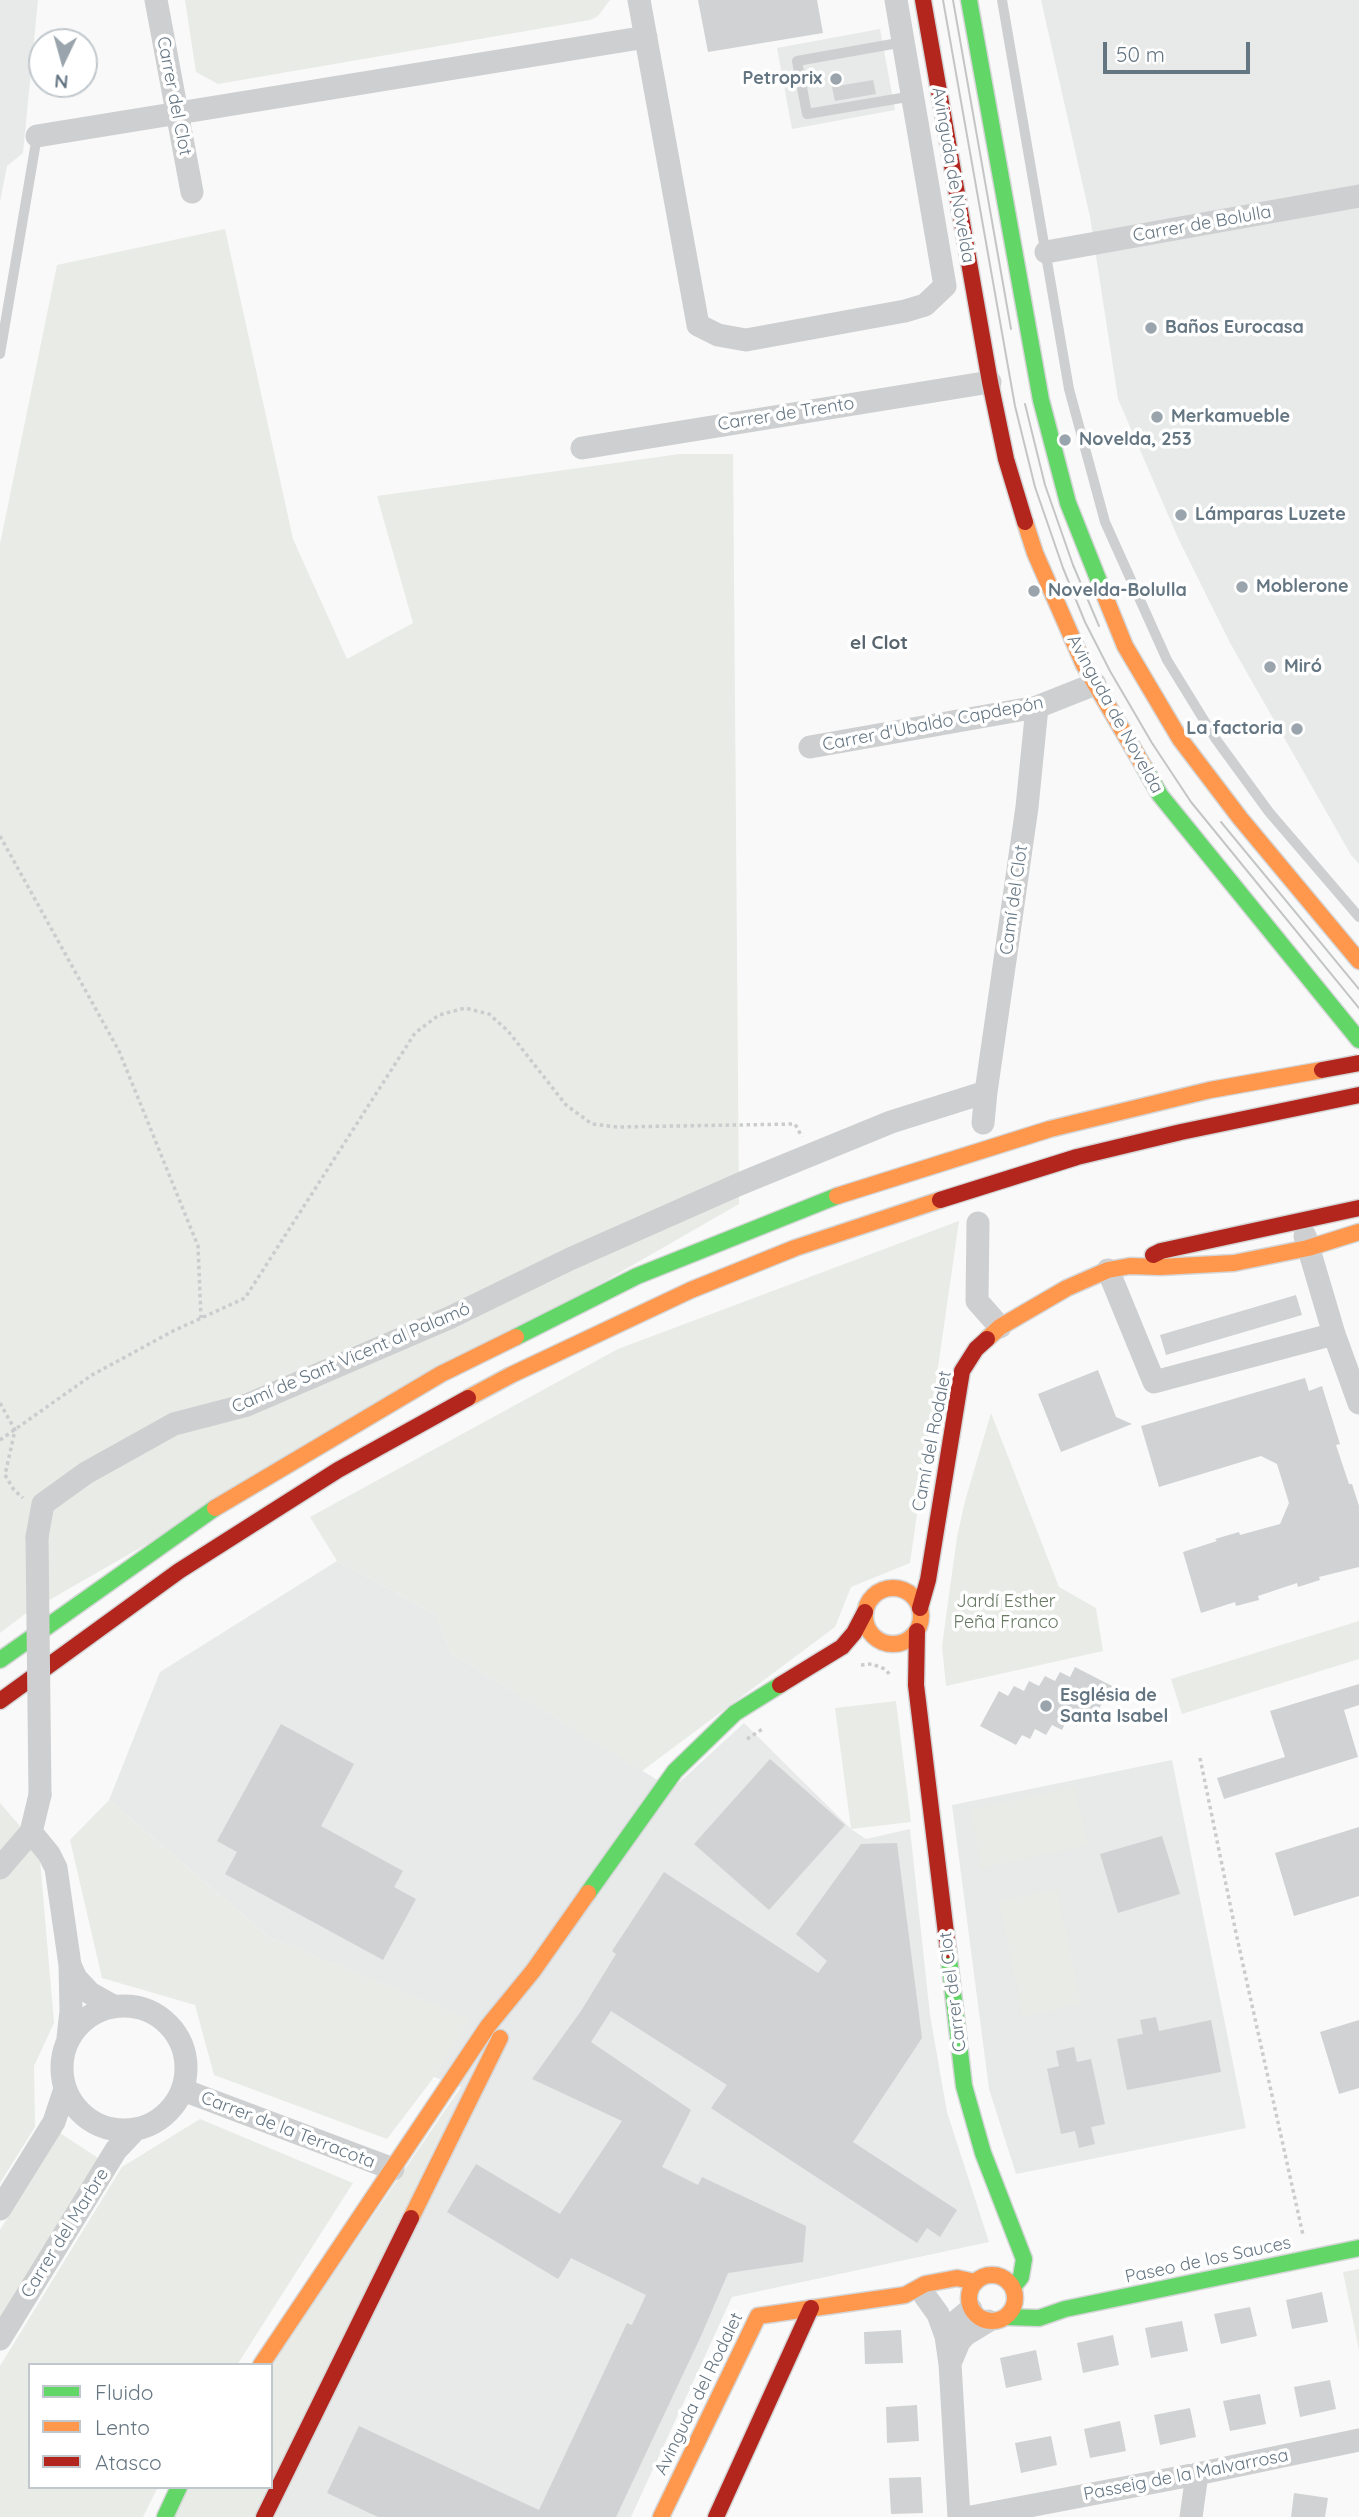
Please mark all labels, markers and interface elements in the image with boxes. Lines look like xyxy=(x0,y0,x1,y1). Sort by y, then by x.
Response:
north arrow xyxy=(28,28,98,98)
scale bar xyxy=(1107,28,1254,72)
street label: Carrer del Clot xyxy=(152,35,196,157)
text: 50 m xyxy=(1116,41,1165,67)
place label: Petroprix xyxy=(743,68,822,90)
text: N xyxy=(53,69,69,94)
marker: Petroprix xyxy=(828,71,844,87)
street label: Avinguda de Novelda xyxy=(927,85,979,265)
street label: Carrer de Bolulla xyxy=(1131,201,1273,247)
place label: Baños Eurocasa xyxy=(1165,317,1304,339)
marker: Baños Eurocasa xyxy=(1143,320,1159,336)
street label: Carrer de Trento xyxy=(716,393,856,435)
place label: Merkamueble xyxy=(1171,406,1290,428)
marker: Merkamueble xyxy=(1149,409,1165,425)
place label: Novelda, 253 xyxy=(1079,429,1192,451)
marker: Novelda, 253 xyxy=(1057,432,1073,448)
place label: Lámparas Luzete xyxy=(1195,504,1346,526)
marker: Lámparas Luzete xyxy=(1173,507,1189,523)
place label: Moblerone xyxy=(1256,576,1349,598)
marker: Moblerone xyxy=(1234,579,1250,595)
place label: Novelda-Bolulla xyxy=(1048,580,1187,602)
marker: Novelda-Bolulla xyxy=(1026,583,1042,599)
street label: Avinguda de Novelda xyxy=(1062,631,1168,797)
district label: el Clot xyxy=(850,632,908,654)
place label: Miró xyxy=(1284,656,1322,678)
marker: Miró xyxy=(1262,659,1278,675)
street label: Carrer d'Ubaldo Capdepón xyxy=(821,692,1045,756)
place label: La factoria xyxy=(1186,718,1283,740)
marker: La factoria xyxy=(1289,721,1305,737)
street label: Camí del Clot xyxy=(996,844,1032,956)
street label: Camí de Sant Vicent al Palamó xyxy=(229,1298,473,1418)
street label: Camí del Rodalet xyxy=(908,1369,956,1513)
park label: Jardí Esther Peña Franco xyxy=(953,1591,1059,1634)
place label: Església de Santa Isabel xyxy=(1060,1685,1168,1728)
marker: Església de Santa Isabel xyxy=(1038,1698,1054,1714)
street label: Carrer del Clot xyxy=(935,1931,971,2053)
street label: Carrer de la Terracota xyxy=(198,2087,378,2173)
street label: Carrer del Marbre xyxy=(16,2164,114,2302)
street label: Paseo de los Sauces xyxy=(1123,2232,1293,2288)
street label: Avinguda del Rodalet xyxy=(650,2309,748,2479)
legend xyxy=(28,2363,273,2489)
text: Fluido xyxy=(95,2379,153,2405)
text: Lento xyxy=(95,2414,150,2440)
street label: Passeig de la Malvarrosa xyxy=(1082,2445,1290,2505)
text: Atasco xyxy=(95,2449,162,2475)

